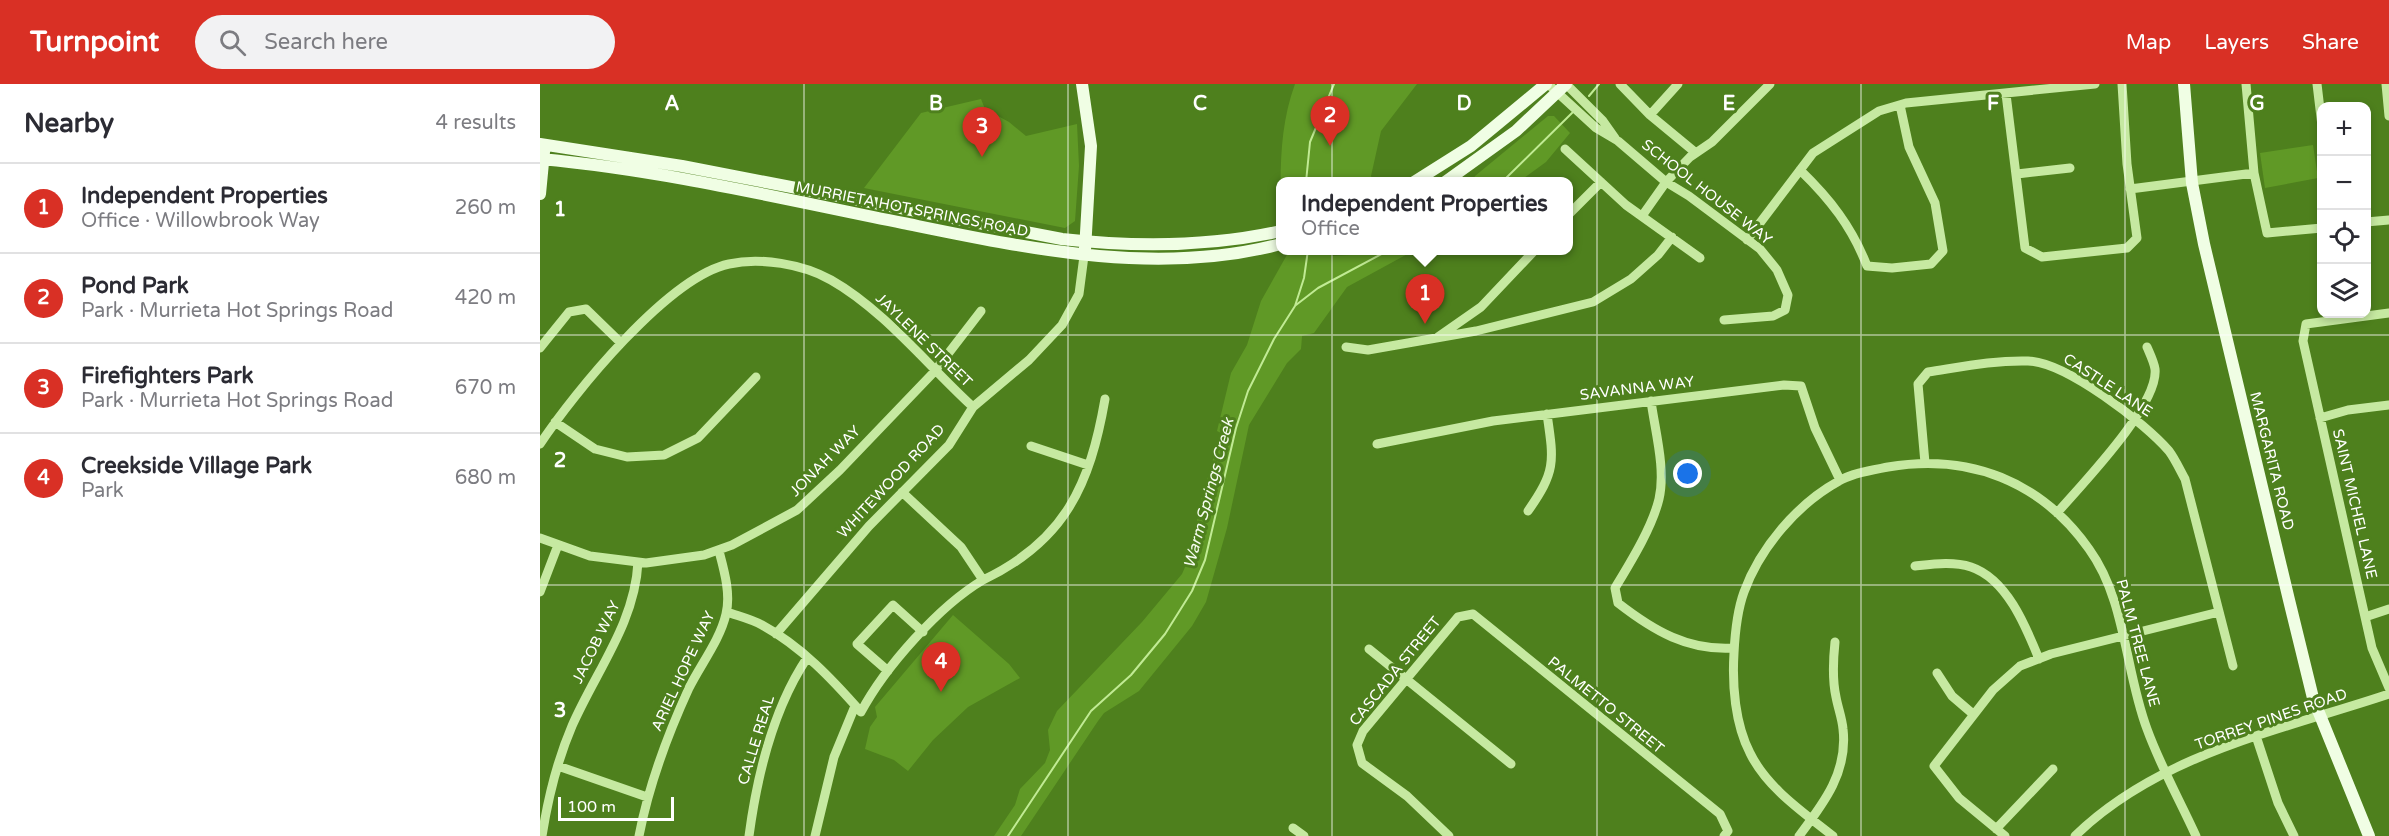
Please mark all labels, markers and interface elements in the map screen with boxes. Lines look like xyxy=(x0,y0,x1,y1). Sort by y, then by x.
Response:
search box xyxy=(195,15,615,69)
text: Turnpoint xyxy=(30,25,159,59)
icon: search xyxy=(216,26,249,59)
text: Search here xyxy=(264,29,388,55)
text: Map xyxy=(2126,30,2171,55)
text: Layers xyxy=(2204,30,2269,55)
text: Share xyxy=(2302,30,2359,55)
text: A xyxy=(665,92,680,116)
text: B xyxy=(929,92,943,116)
text: C xyxy=(1193,92,1207,116)
text: D xyxy=(1456,92,1472,116)
text: E xyxy=(1723,92,1736,116)
text: F xyxy=(1987,92,1999,116)
text: G xyxy=(2249,92,2265,116)
pin: 2 xyxy=(1310,97,1350,146)
map controls xyxy=(2317,102,2371,318)
button: + xyxy=(2317,102,2371,156)
pin: 3 xyxy=(962,107,1002,157)
text: Nearby xyxy=(24,108,114,139)
text: 4 results xyxy=(436,111,516,135)
street label: SCHOOL HOUSE WAY xyxy=(1638,135,1776,249)
button: − xyxy=(2317,156,2371,210)
popup xyxy=(1276,177,1573,255)
street label: MURRIETA HOT SPRINGS ROAD xyxy=(794,178,1030,240)
text: Independent Properties xyxy=(81,183,328,209)
text: Independent Properties xyxy=(1301,191,1548,217)
text: 1 xyxy=(37,196,50,220)
text: 260 m xyxy=(455,196,516,220)
text: 1 xyxy=(554,198,566,222)
text: Office · Willowbrook Way xyxy=(81,209,320,233)
button: locate xyxy=(2317,210,2371,264)
text: Office xyxy=(1301,217,1360,241)
button: layers xyxy=(2317,264,2371,318)
text: Pond Park xyxy=(81,273,189,299)
pin: 1 xyxy=(1406,274,1444,324)
text: 2 xyxy=(37,286,50,310)
text: 420 m xyxy=(455,286,516,310)
street label: JAYLENE STREET xyxy=(872,289,976,391)
text: Park · Murrieta Hot Springs Road xyxy=(81,299,393,323)
street label: CASTLE LANE xyxy=(2060,349,2156,421)
text: Firefighters Park xyxy=(81,363,254,389)
street label: SAVANNA WAY xyxy=(1579,372,1696,404)
text: 3 xyxy=(37,376,50,400)
text: 670 m xyxy=(455,376,516,400)
text: Park · Murrieta Hot Springs Road xyxy=(81,389,393,413)
street label: MARGARITA ROAD xyxy=(2246,390,2298,532)
water label: Warm Springs Creek xyxy=(1179,415,1239,571)
street label: WHITEWOOD ROAD xyxy=(834,420,948,542)
street label: JONAH WAY xyxy=(786,422,864,500)
street label: SAINT MICHEL LANE xyxy=(2329,427,2381,581)
text: 2 xyxy=(554,449,566,473)
text: Creekside Village Park xyxy=(81,453,312,479)
your location xyxy=(1673,459,1702,488)
text: 4 xyxy=(37,466,50,490)
text: 680 m xyxy=(455,466,516,490)
text: Park xyxy=(81,479,124,503)
street label: PALM TREE LANE xyxy=(2112,577,2164,709)
street label: JACOB WAY xyxy=(568,597,624,686)
street label: ARIEL HOPE WAY xyxy=(647,608,719,734)
street label: CASCADA STREET xyxy=(1345,613,1445,729)
pin: 4 xyxy=(922,642,960,692)
street label: PALMETTO STREET xyxy=(1544,653,1668,757)
street label: TORREY PINES ROAD xyxy=(2193,685,2349,753)
street label: CALLE REAL xyxy=(734,693,778,787)
text: 3 xyxy=(554,699,566,723)
scale bar xyxy=(558,794,674,822)
text: 100 m xyxy=(567,797,616,817)

